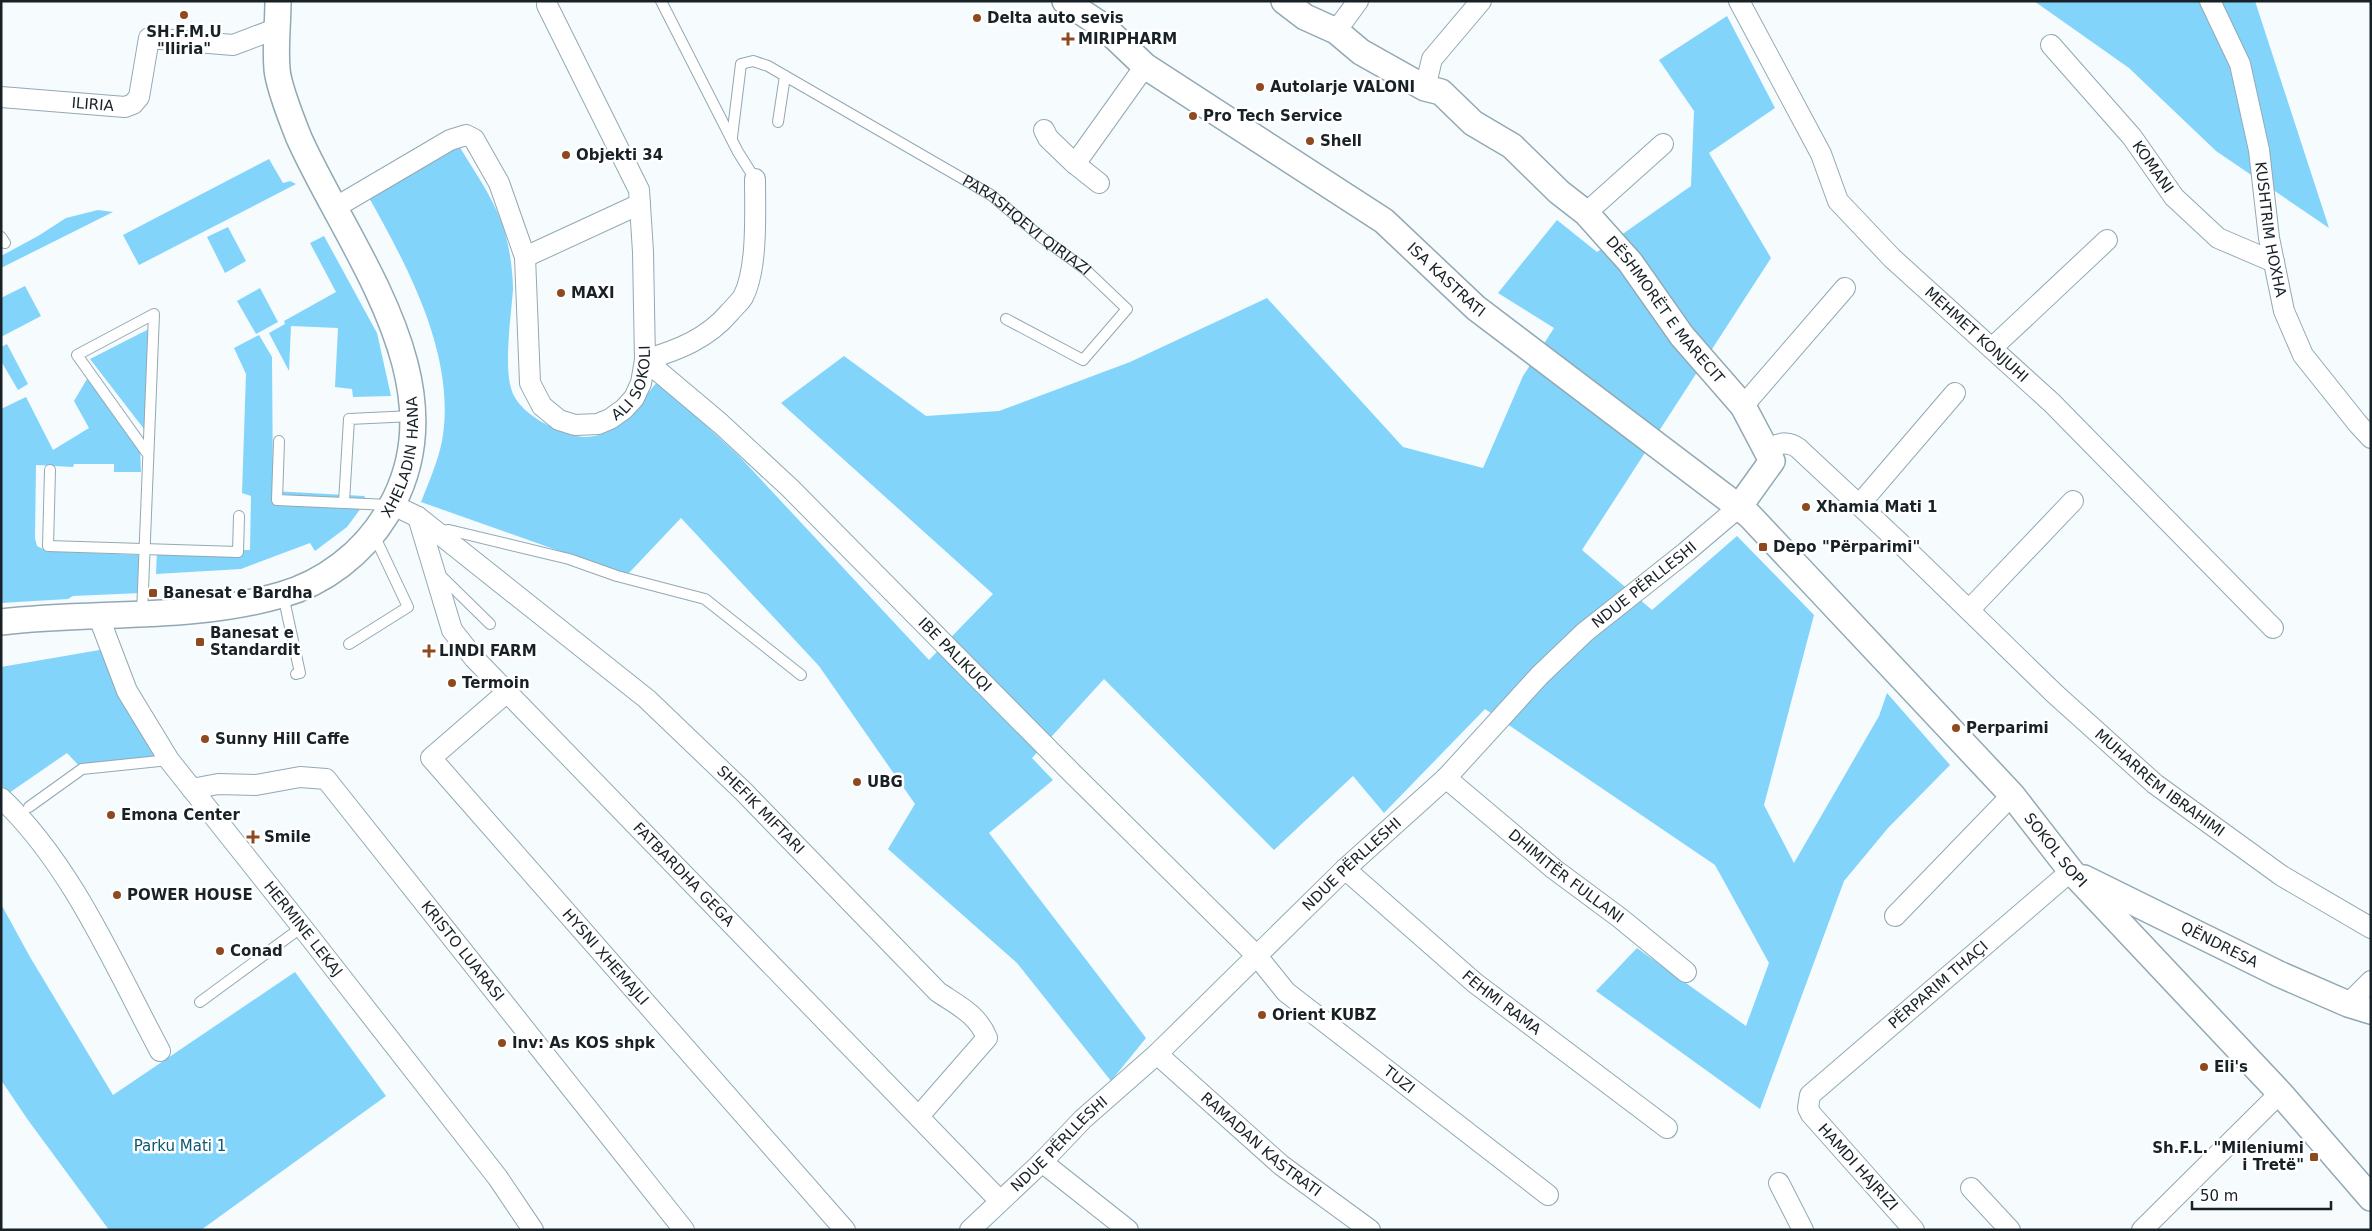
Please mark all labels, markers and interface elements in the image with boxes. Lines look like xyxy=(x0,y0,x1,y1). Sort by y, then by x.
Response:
marker: SH.F.M.U "Iliria" xyxy=(178,9,190,21)
place label: Delta auto sevis xyxy=(987,9,1124,27)
marker: Delta auto sevis xyxy=(971,12,983,24)
place label: SH.F.M.U "Iliria" xyxy=(146,23,222,58)
place label: MIRIPHARM xyxy=(1078,30,1177,48)
marker: MIRIPHARM xyxy=(1062,33,1074,45)
place label: Autolarje VALONI xyxy=(1270,78,1415,96)
marker: Autolarje VALONI xyxy=(1254,81,1266,93)
street label: ILIRIA xyxy=(71,94,115,115)
place label: Pro Tech Service xyxy=(1203,107,1342,125)
marker: Pro Tech Service xyxy=(1187,110,1199,122)
place label: Shell xyxy=(1320,132,1362,150)
marker: Shell xyxy=(1304,135,1316,147)
street label: KOMANI xyxy=(2128,137,2177,196)
place label: Objekti 34 xyxy=(576,146,663,164)
marker: Objekti 34 xyxy=(560,149,572,161)
street label: KUSHTRIM HOXHA xyxy=(2251,161,2290,299)
street label: PARASHQEVI QIRIAZI xyxy=(959,171,1095,279)
street label: DËSHMORËT E MARECIT xyxy=(1602,232,1729,388)
street label: ISA KASTRATI xyxy=(1404,239,1489,321)
street label: MEHMET KONJUHI xyxy=(1921,283,2032,386)
place label: MAXI xyxy=(571,284,615,302)
marker: MAXI xyxy=(555,287,567,299)
street label: ALI SOKOLI xyxy=(608,345,654,424)
street label: XHELADIN HANA xyxy=(378,395,422,521)
place label: Xhamia Mati 1 xyxy=(1816,498,1938,516)
marker: Xhamia Mati 1 xyxy=(1800,501,1812,513)
street label: NDUE PËRLLESHI xyxy=(1588,538,1700,632)
place label: Depo "Përparimi" xyxy=(1773,538,1920,556)
marker: Depo "Përparimi" xyxy=(1757,541,1769,553)
place label: Banesat e Bardha xyxy=(163,584,313,602)
marker: Banesat e Bardha xyxy=(147,587,159,599)
street label: IBE PALIKUQI xyxy=(915,614,995,695)
place label: Banesat e Standardit xyxy=(210,624,300,659)
marker: Banesat e Standardit xyxy=(194,636,206,648)
place label: LINDI FARM xyxy=(439,642,537,660)
marker: LINDI FARM xyxy=(423,645,435,657)
place label: Termoin xyxy=(462,674,530,692)
marker: Termoin xyxy=(446,677,458,689)
place label: Perparimi xyxy=(1966,719,2049,737)
marker: Perparimi xyxy=(1950,722,1962,734)
street label: MUHARREM IBRAHIMI xyxy=(2091,725,2228,840)
place label: Sunny Hill Caffe xyxy=(215,730,350,748)
marker: Sunny Hill Caffe xyxy=(199,733,211,745)
street label: SHEFIK MIFTARI xyxy=(713,762,808,858)
place label: UBG xyxy=(867,773,903,791)
marker: UBG xyxy=(851,776,863,788)
place label: Emona Center xyxy=(121,806,240,824)
marker: Emona Center xyxy=(105,809,117,821)
street label: SOKOL SOPI xyxy=(2020,809,2091,891)
street label: NDUE PËRLLESHI xyxy=(1299,814,1405,915)
street label: FATBARDHA GEGA xyxy=(629,819,738,931)
street label: DHIMITËR FULLANI xyxy=(1505,826,1627,927)
place label: Smile xyxy=(264,828,311,846)
marker: Smile xyxy=(246,830,260,844)
street label: HERMINE LEKAJ xyxy=(260,878,346,980)
place label: POWER HOUSE xyxy=(127,886,253,904)
marker: POWER HOUSE xyxy=(111,889,123,901)
street label: KRISTO LUARASI xyxy=(417,897,508,1005)
street label: HYSNI XHEMAJLI xyxy=(559,905,653,1009)
street label: QËNDRESA xyxy=(2178,918,2262,972)
street label: PËRPARIM THAÇI xyxy=(1885,937,1992,1033)
place label: Conad xyxy=(230,942,283,960)
marker: Conad xyxy=(214,945,226,957)
street label: FEHMI RAMA xyxy=(1458,967,1545,1039)
place label: Orient KUBZ xyxy=(1272,1006,1377,1024)
marker: Orient KUBZ xyxy=(1256,1009,1268,1021)
place label: Inv: As KOS shpk xyxy=(512,1034,656,1052)
marker: Inv: As KOS shpk xyxy=(496,1037,508,1049)
place label: Eli's xyxy=(2214,1058,2248,1076)
street label: TUZI xyxy=(1379,1061,1418,1097)
marker: Eli's xyxy=(2198,1061,2210,1073)
street label: RAMADAN KASTRATI xyxy=(1197,1089,1325,1200)
street label: NDUE PËRLLESHI xyxy=(1007,1093,1111,1196)
street label: HAMDI HAJRIZI xyxy=(1814,1120,1902,1214)
park label: Parku Mati 1 xyxy=(134,1137,226,1155)
place label: Sh.F.L. "Mileniumi i Tretë" xyxy=(2152,1139,2304,1174)
marker: Sh.F.L. "Mileniumi i Tretë" xyxy=(2308,1151,2320,1163)
scale bar xyxy=(2192,1178,2331,1210)
text: 50 m xyxy=(2200,1187,2238,1205)

